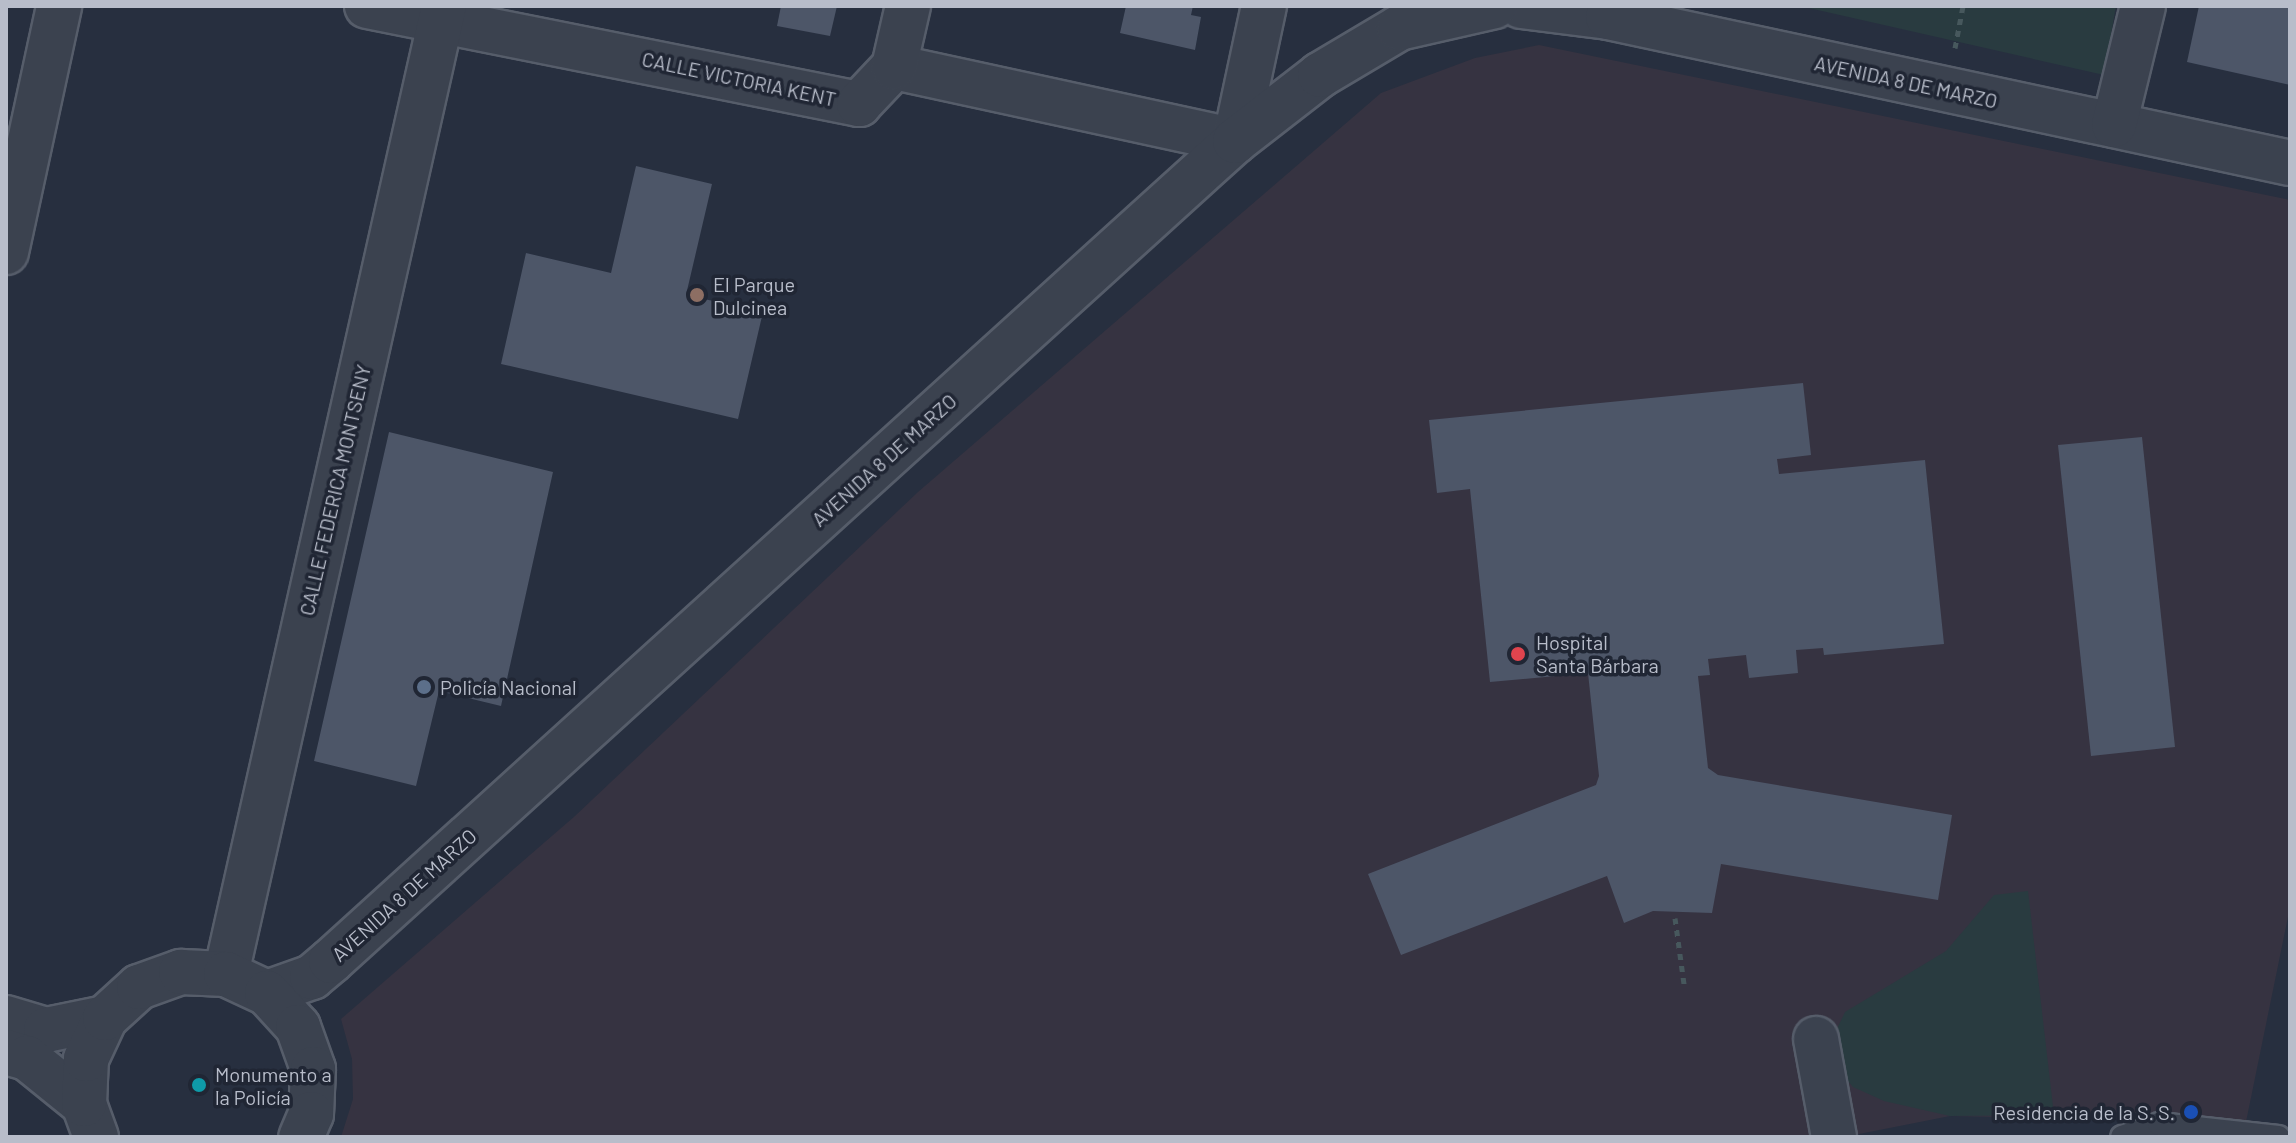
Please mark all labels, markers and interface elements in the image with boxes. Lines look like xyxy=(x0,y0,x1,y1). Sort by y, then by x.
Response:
street label: CALLE VICTORIA KENT xyxy=(640,47,838,111)
street label: AVENIDA 8 DE MARZO xyxy=(1812,51,2000,113)
place label: El Parque Dulcinea xyxy=(713,272,795,319)
marker: El Parque Dulcinea xyxy=(688,286,706,304)
street label: CALLE FEDERICA MONTSENY xyxy=(294,362,376,618)
street label: AVENIDA 8 DE MARZO xyxy=(807,389,961,531)
place label: Hospital Santa Bárbara xyxy=(1536,630,1659,677)
marker: Hospital Santa Bárbara xyxy=(1507,643,1529,665)
place label: Policía Nacional xyxy=(440,675,577,699)
marker: Policía Nacional xyxy=(415,678,433,696)
street label: AVENIDA 8 DE MARZO xyxy=(327,824,481,966)
place label: Monumento a la Policía xyxy=(215,1062,332,1109)
marker: Monumento a la Policía xyxy=(190,1076,208,1094)
place label: Residencia de la S. S. xyxy=(1993,1100,2175,1124)
marker: Residencia de la S. S. xyxy=(2182,1103,2200,1121)

